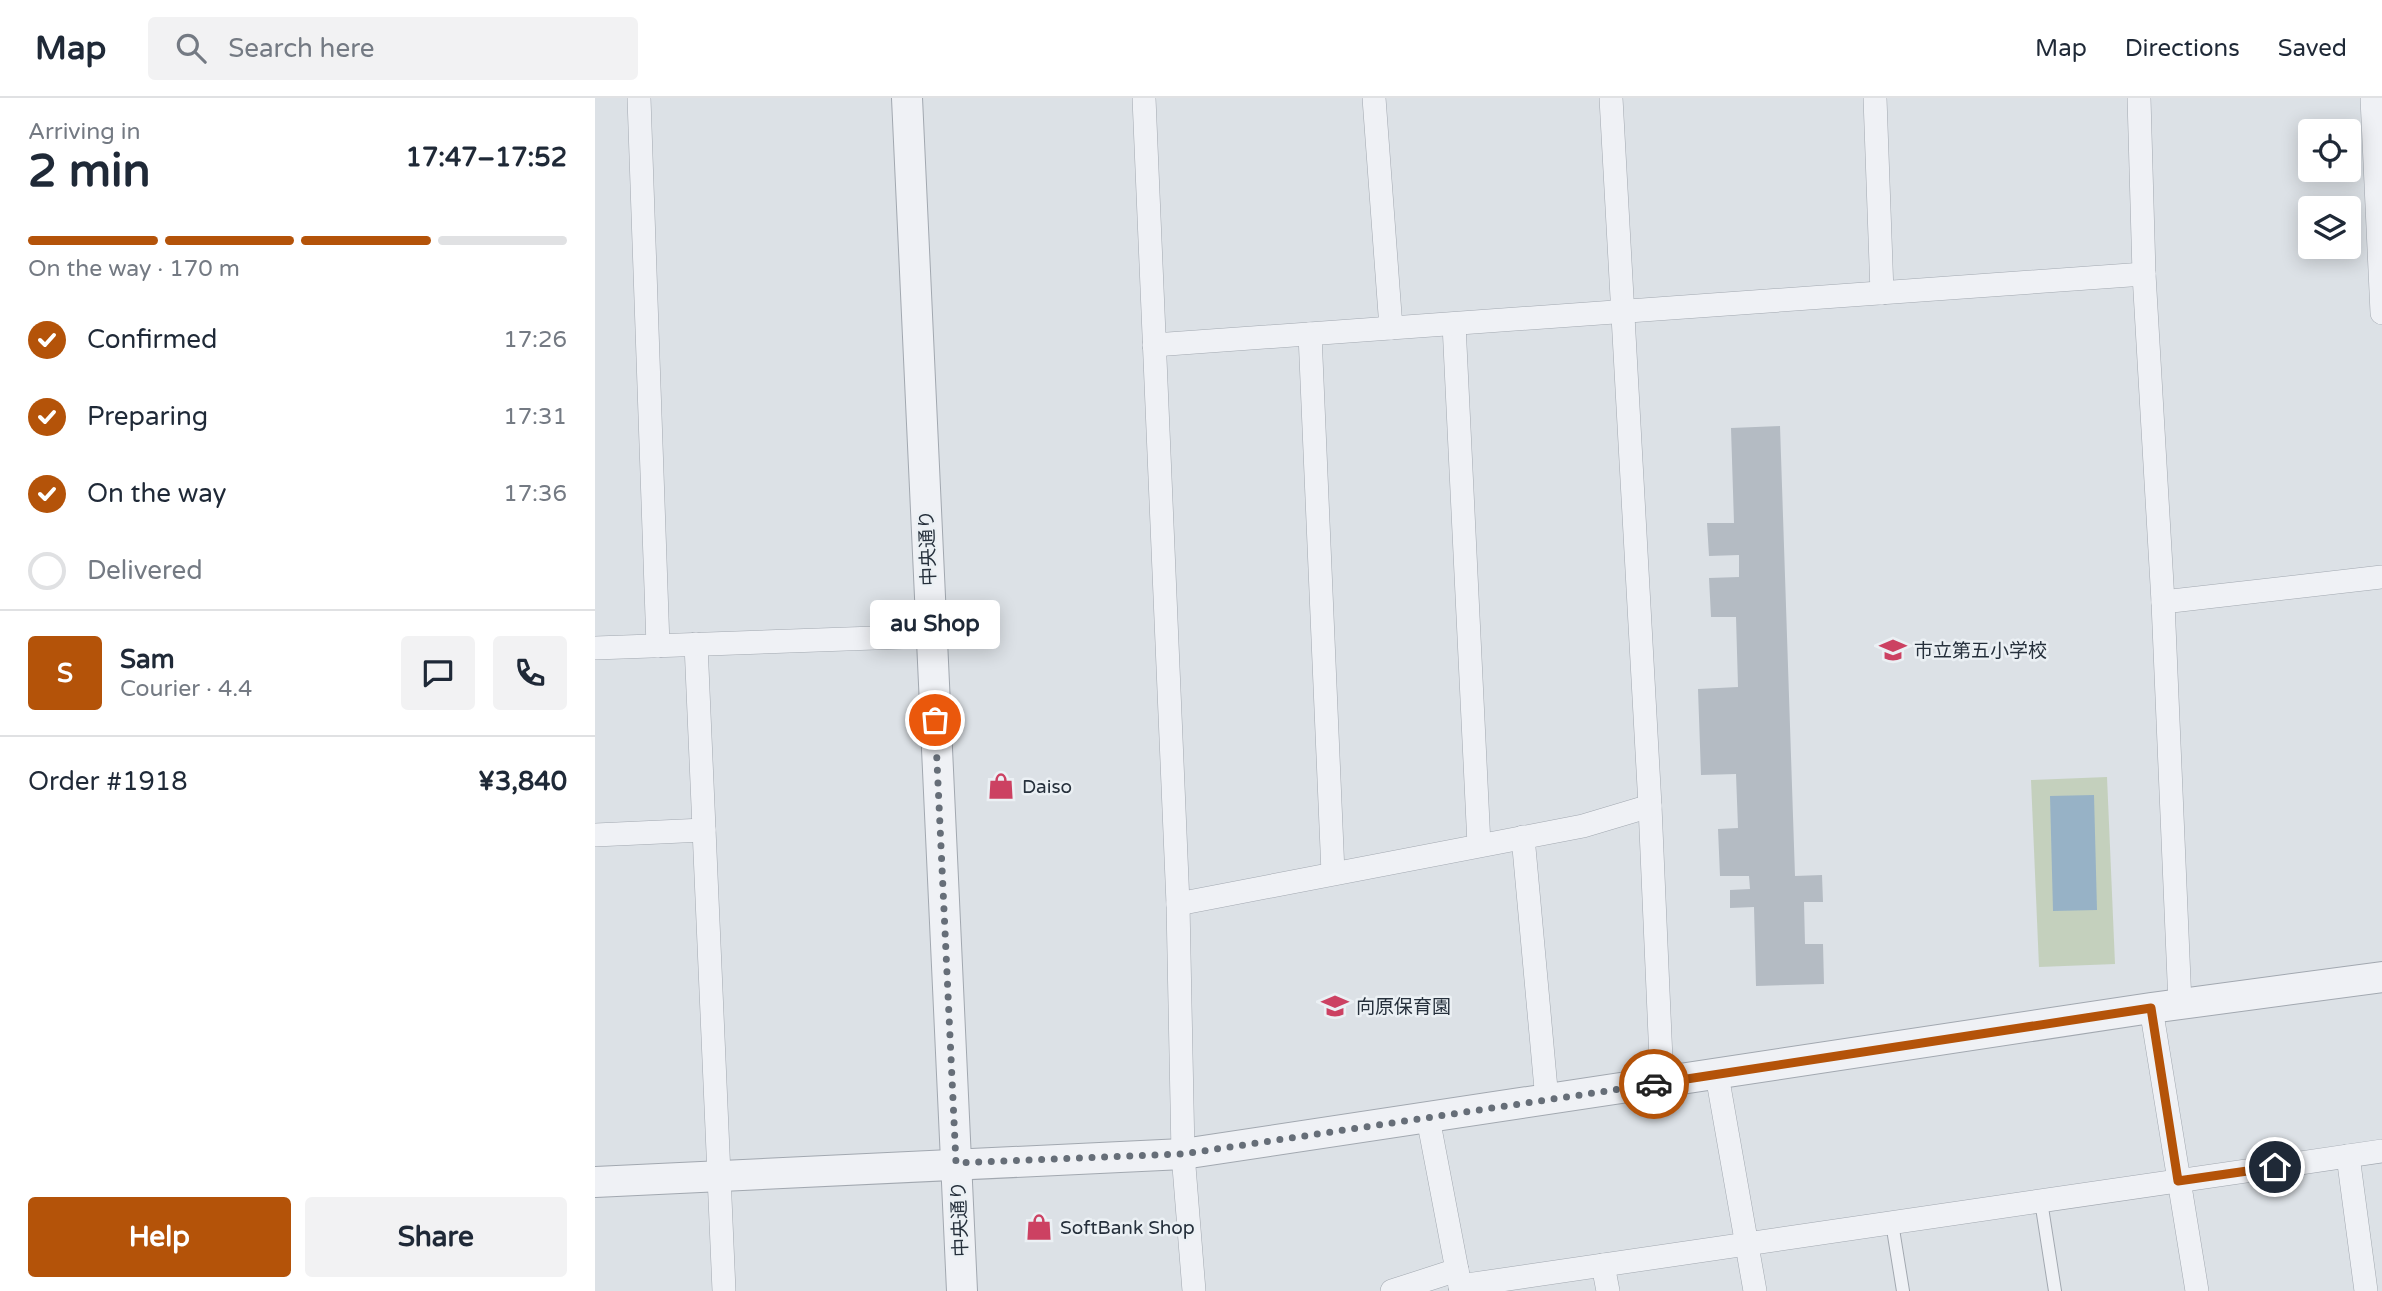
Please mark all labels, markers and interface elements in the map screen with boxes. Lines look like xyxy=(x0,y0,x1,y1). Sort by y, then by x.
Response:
search box xyxy=(148,17,638,80)
text: Map xyxy=(35,29,106,68)
icon: search xyxy=(172,29,210,67)
text: Search here xyxy=(228,33,374,64)
text: Map xyxy=(2035,34,2087,63)
text: Directions xyxy=(2125,34,2240,63)
text: Saved xyxy=(2278,34,2347,63)
text: Arriving in xyxy=(28,118,141,146)
map controls xyxy=(2298,119,2361,259)
button: locate xyxy=(2298,119,2361,182)
text: 17:47–17:52 xyxy=(406,142,567,173)
text: 2 min xyxy=(28,144,151,199)
button: layers xyxy=(2298,196,2361,259)
text: On the way · 170 m xyxy=(28,255,240,283)
icon: check xyxy=(28,321,66,359)
text: Confirmed xyxy=(87,324,217,355)
text: 17:26 xyxy=(503,326,567,354)
icon: check xyxy=(28,398,66,436)
text: Preparing xyxy=(87,401,208,432)
text: 17:31 xyxy=(503,403,567,431)
icon: check xyxy=(28,475,66,513)
text: On the way xyxy=(87,478,227,509)
text: 17:36 xyxy=(503,480,567,508)
street label: 中央通り xyxy=(916,510,940,586)
text: Delivered xyxy=(87,555,203,586)
callout: au Shop xyxy=(870,601,1000,650)
text: au Shop xyxy=(890,610,980,638)
school or university icon: 市立第五小学校 xyxy=(1878,635,1908,665)
button: chat xyxy=(401,636,475,710)
button: phone xyxy=(493,636,567,710)
place label: 市立第五小学校 xyxy=(1914,640,2047,662)
text: Sam xyxy=(120,644,175,675)
text: S xyxy=(57,658,73,689)
text: Courier · 4.4 xyxy=(120,675,252,703)
pin xyxy=(905,690,965,750)
icon: bag xyxy=(916,701,954,739)
text: Order #1918 xyxy=(28,766,188,797)
text: ¥3,840 xyxy=(478,766,567,797)
shop icon: Daiso xyxy=(986,771,1016,801)
place label: Daiso xyxy=(1022,776,1072,798)
school or university icon: 向原保育園 xyxy=(1320,991,1350,1021)
place label: 向原保育園 xyxy=(1356,996,1451,1018)
courier xyxy=(1619,1049,1689,1119)
icon: car xyxy=(1635,1065,1673,1103)
pin xyxy=(2245,1137,2305,1197)
icon: home xyxy=(2256,1148,2294,1186)
street label: 中央通り xyxy=(948,1181,972,1257)
button: Help xyxy=(28,1197,291,1277)
button: Share xyxy=(305,1197,567,1277)
shop icon: SoftBank Shop xyxy=(1024,1212,1054,1242)
place label: SoftBank Shop xyxy=(1060,1217,1195,1239)

